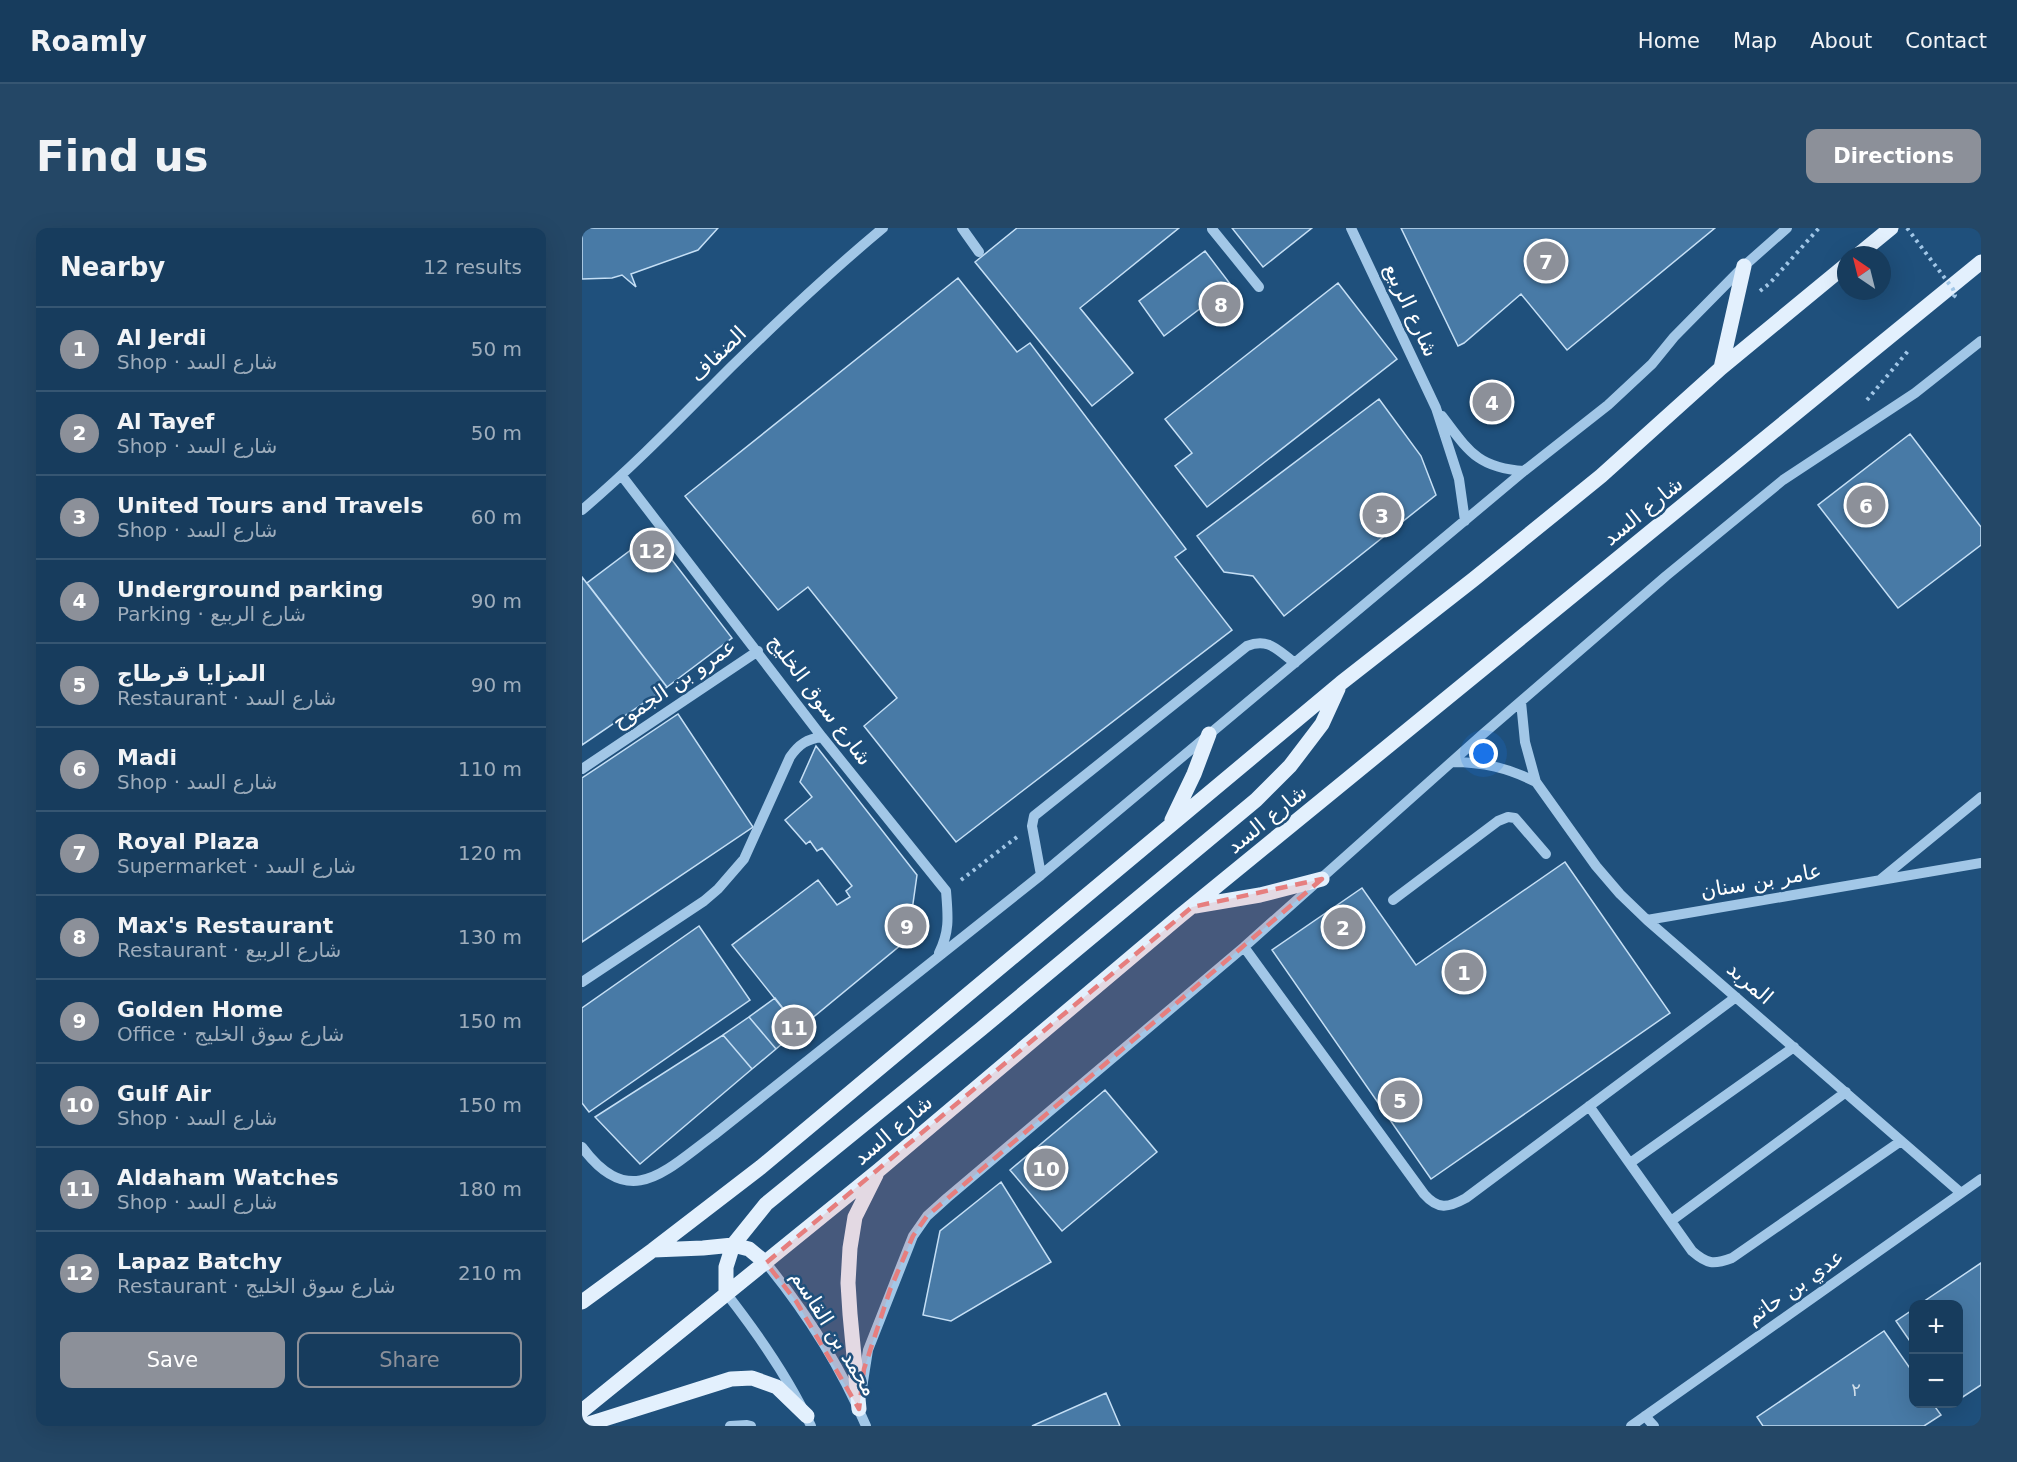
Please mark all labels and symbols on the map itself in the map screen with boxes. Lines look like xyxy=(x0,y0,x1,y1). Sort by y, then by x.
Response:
pin: 7 xyxy=(1526,238,1566,284)
north arrow xyxy=(1837,246,1891,300)
street label: شارع الربيع xyxy=(1379,259,1443,361)
pin: 8 xyxy=(1202,282,1240,326)
street label: الضفاف xyxy=(685,321,751,387)
pin: 4 xyxy=(1472,380,1512,424)
street label: شارع السد xyxy=(1598,472,1688,550)
pin: 6 xyxy=(1846,482,1886,528)
pin: 3 xyxy=(1362,492,1402,538)
pin: 12 xyxy=(632,528,672,572)
street label: شارع سوق الخليج xyxy=(763,630,877,770)
street label: عمرو بن الجموح xyxy=(608,634,740,734)
your location xyxy=(1469,739,1498,768)
street label: شارع السد xyxy=(1222,780,1312,858)
street label: عامر بن سنان xyxy=(1698,859,1824,903)
pin: 9 xyxy=(888,904,926,948)
pin: 2 xyxy=(1324,904,1362,950)
pin: 1 xyxy=(1444,950,1484,994)
street label: المربد xyxy=(1722,957,1778,1009)
pin: 11 xyxy=(774,1004,814,1050)
pin: 5 xyxy=(1380,1078,1420,1122)
street label: شارع السد xyxy=(849,1090,937,1170)
pin: 10 xyxy=(1026,1146,1066,1190)
street label: عدي بن حاتم xyxy=(1741,1244,1849,1330)
street label: محمد بن القاسم xyxy=(785,1266,882,1401)
house number: ٢ xyxy=(1851,1379,1861,1400)

